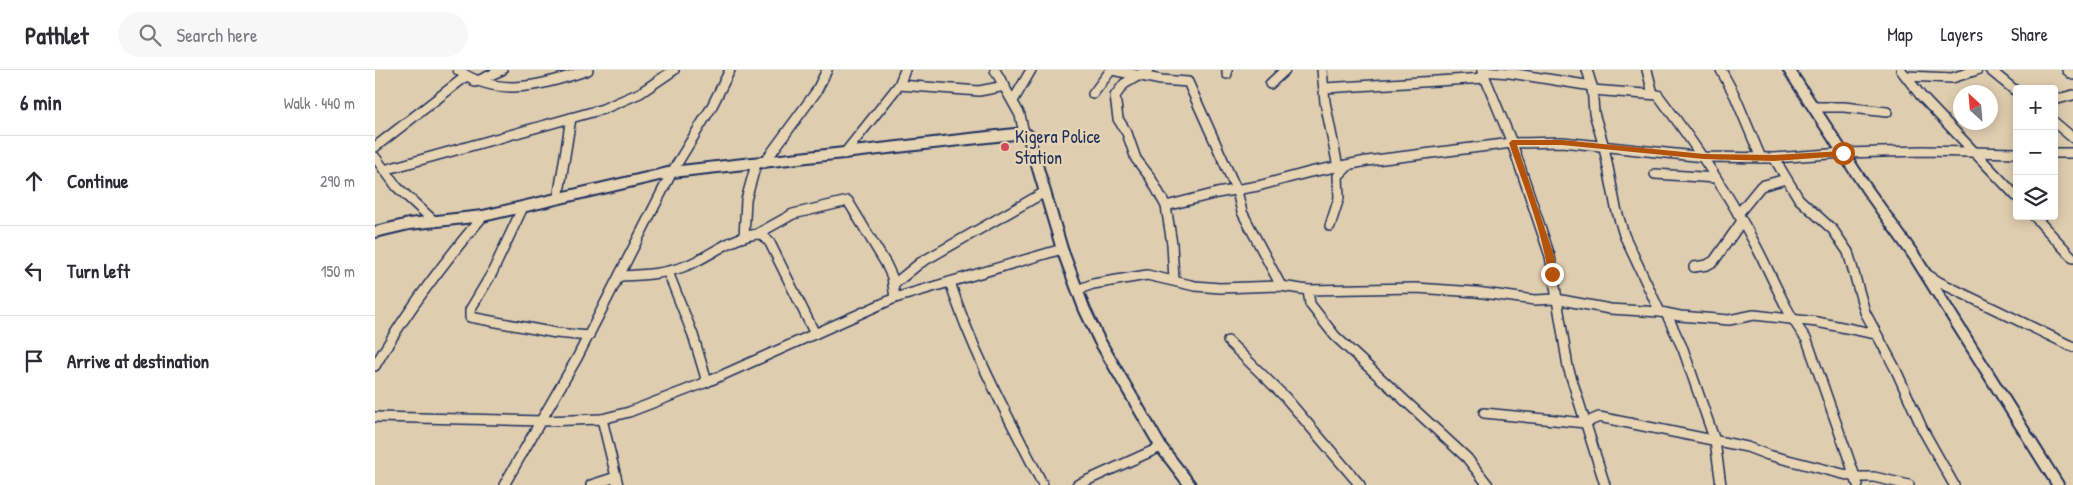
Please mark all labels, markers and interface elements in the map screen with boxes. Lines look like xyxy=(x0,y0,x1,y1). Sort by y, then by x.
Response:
search box xyxy=(118,12,468,57)
text: Pathlet xyxy=(25,19,88,51)
icon: search xyxy=(136,21,164,49)
text: Search here xyxy=(176,22,258,48)
text: Map xyxy=(1887,22,1913,47)
text: Layers xyxy=(1941,22,1983,47)
text: Share xyxy=(2011,22,2048,47)
north arrow xyxy=(1953,85,1998,130)
map controls xyxy=(2013,85,2058,220)
button: + xyxy=(2013,85,2058,130)
text: 6 min xyxy=(20,88,62,117)
text: Walk · 440 m xyxy=(284,92,355,114)
place label: Kigera Police Station xyxy=(1015,124,1101,170)
button: − xyxy=(2013,130,2058,175)
marker: Kigera Police Station xyxy=(999,141,1011,153)
route start xyxy=(1832,142,1855,165)
icon: ahead xyxy=(20,167,48,195)
text: Continue xyxy=(67,168,128,194)
text: 290 m xyxy=(320,170,355,192)
button: layers xyxy=(2013,175,2058,220)
icon: left xyxy=(20,257,48,285)
text: Turn left xyxy=(67,258,130,284)
text: 150 m xyxy=(321,260,355,282)
route end xyxy=(1541,263,1564,286)
icon: arrive xyxy=(20,347,48,375)
text: Arrive at destination xyxy=(67,348,209,374)

